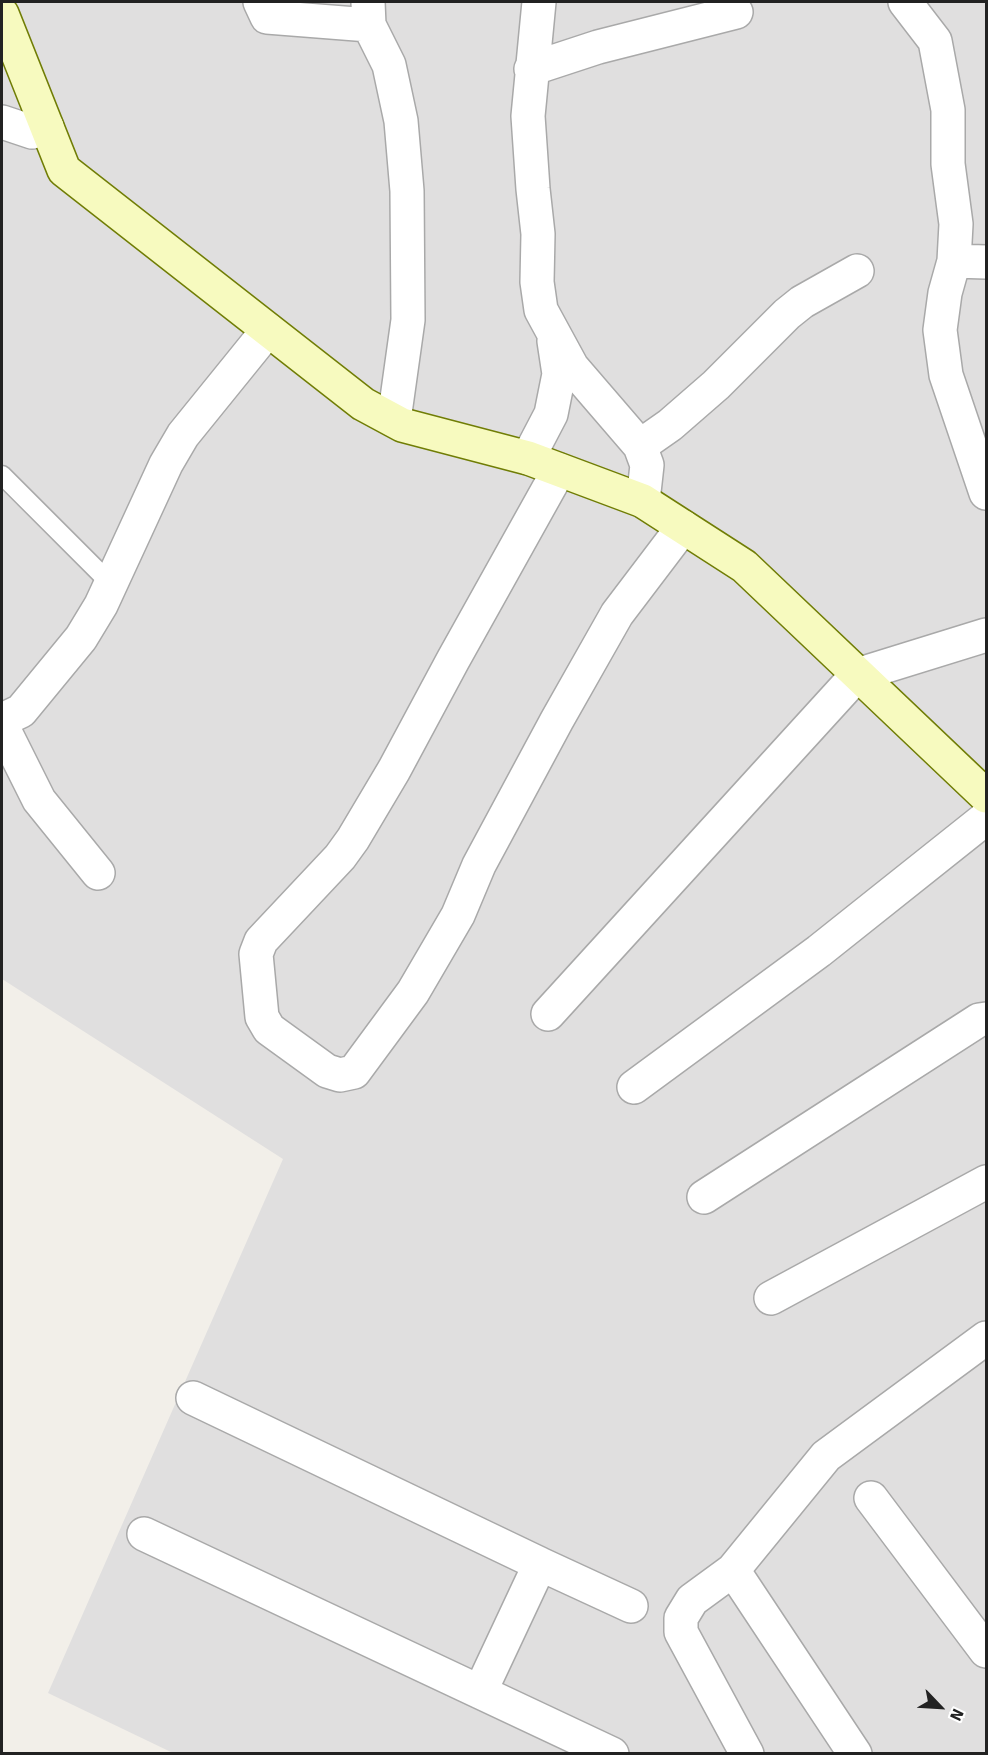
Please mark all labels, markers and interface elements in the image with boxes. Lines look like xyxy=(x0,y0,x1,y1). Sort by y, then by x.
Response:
north arrow xyxy=(910,1677,970,1737)
text: N xyxy=(945,1705,968,1724)

